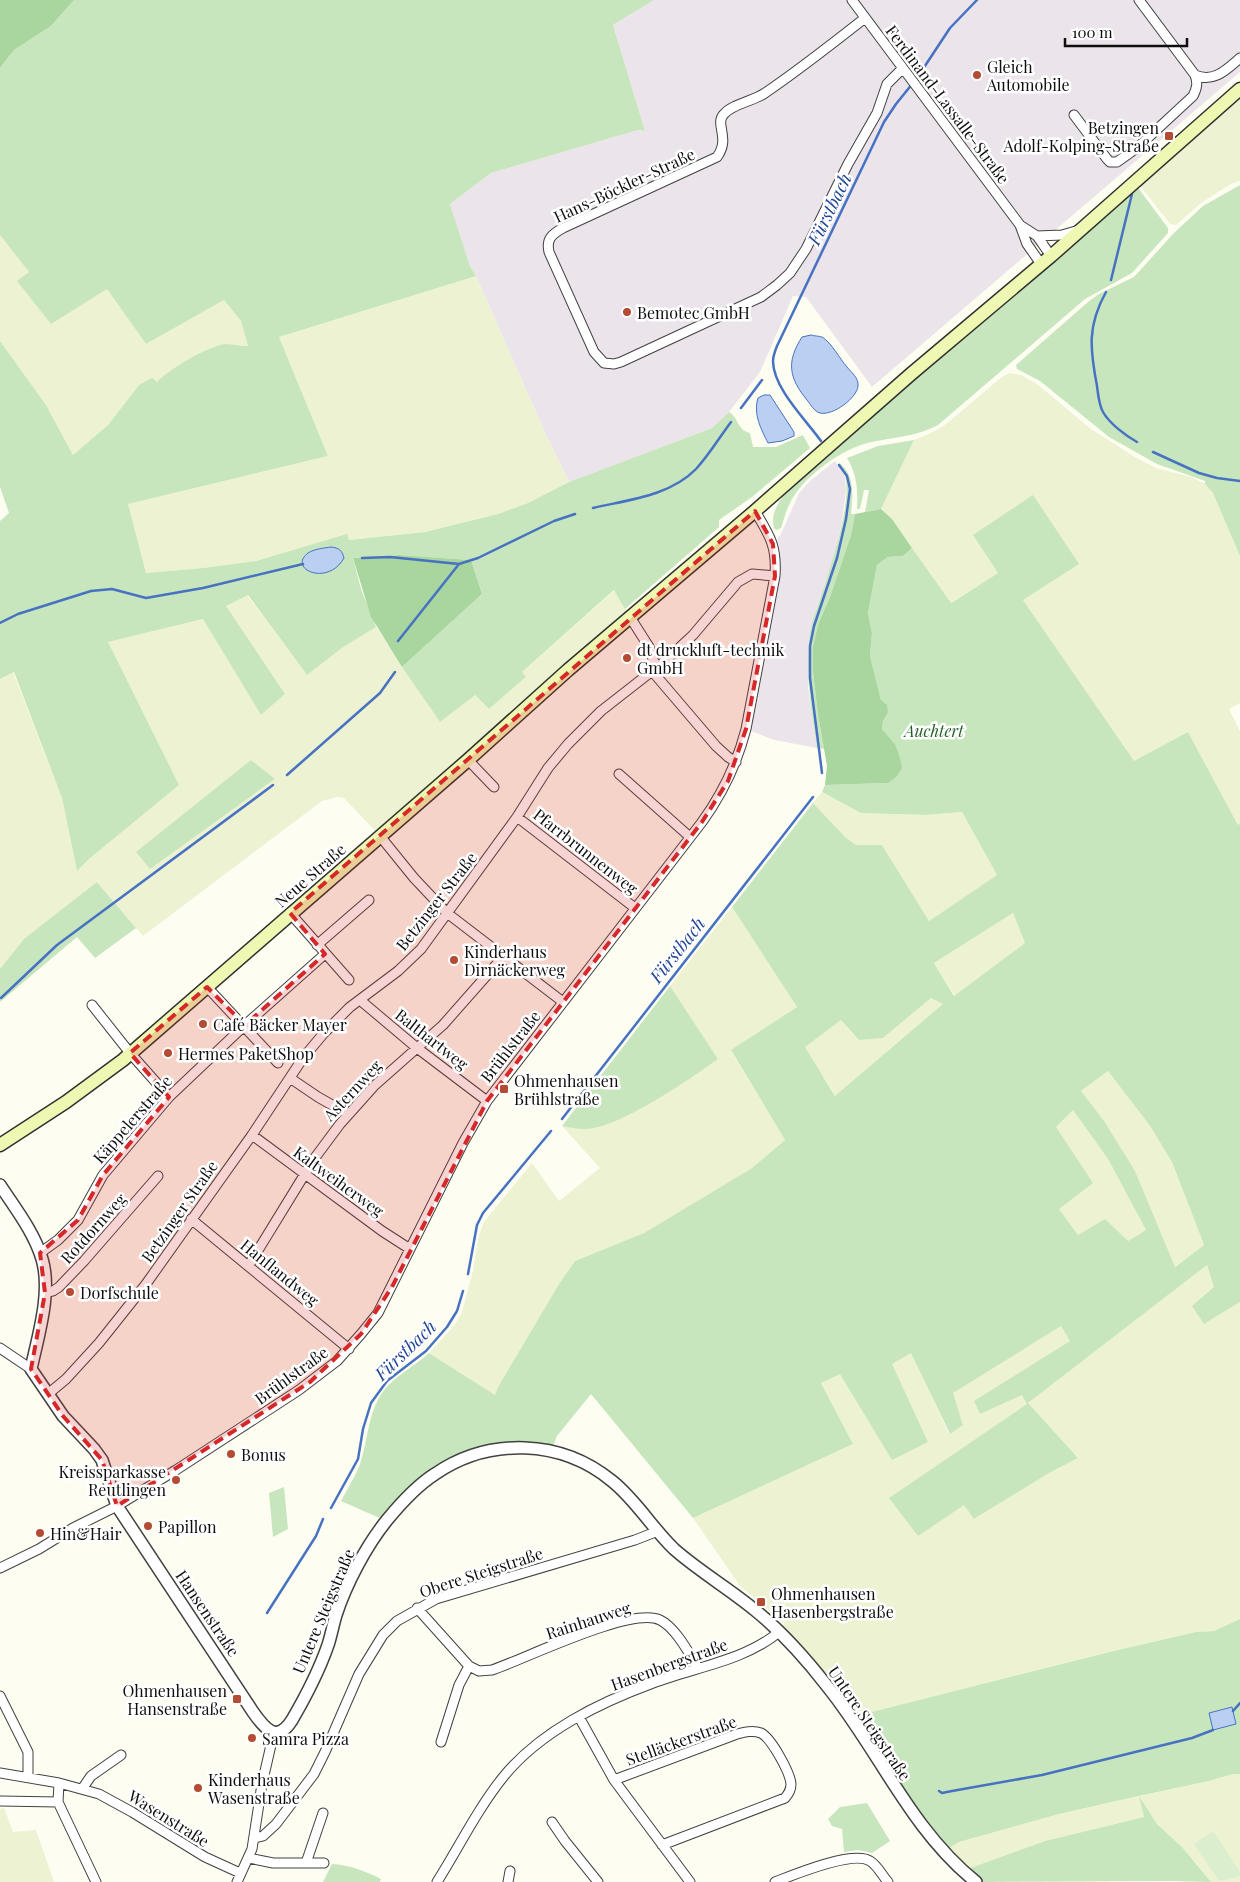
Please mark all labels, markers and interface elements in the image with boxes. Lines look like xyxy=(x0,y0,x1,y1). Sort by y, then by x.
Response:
scale bar xyxy=(1065,15,1188,47)
street label: Ferdinand-Lassalle-Straße xyxy=(881,20,1015,188)
text: 100 m xyxy=(1072,22,1113,42)
place label: Gleich Automobile xyxy=(986,56,1070,95)
marker: Gleich Automobile xyxy=(971,69,983,81)
place label: Betzingen Adolf-Kolping-Straße xyxy=(1002,117,1159,156)
marker: Betzingen Adolf-Kolping-Straße xyxy=(1163,130,1175,142)
street label: Hans-Böckler-Straße xyxy=(550,143,698,227)
water label: Fürstbach xyxy=(801,169,857,250)
place label: Bemotec GmbH xyxy=(637,302,750,323)
marker: Bemotec GmbH xyxy=(621,306,633,318)
place label: dt druckluft-technik GmbH xyxy=(637,639,784,678)
marker: dt druckluft-technik GmbH xyxy=(621,652,633,664)
park label: Auchtert xyxy=(902,720,964,741)
street label: Pfarrbrunnenweg xyxy=(529,804,643,899)
street label: Neue Straße xyxy=(270,838,350,912)
street label: Betzinger Straße xyxy=(391,847,481,955)
water label: Fürstbach xyxy=(643,912,710,988)
place label: Kinderhaus Dirnäckerweg xyxy=(464,941,566,980)
marker: Kinderhaus Dirnäckerweg xyxy=(448,954,460,966)
street label: Balthartweg xyxy=(391,1004,473,1074)
street label: Brühlstraße xyxy=(475,1006,545,1086)
place label: Café Bäcker Mayer xyxy=(213,1014,347,1035)
marker: Café Bäcker Mayer xyxy=(197,1018,209,1030)
place label: Hermes PaketShop xyxy=(178,1043,314,1064)
marker: Hermes PaketShop xyxy=(162,1047,174,1059)
street label: Asternweg xyxy=(318,1055,386,1126)
place label: Ohmenhausen Brühlstraße xyxy=(514,1070,619,1109)
street label: Käppelerstraße xyxy=(88,1071,176,1167)
marker: Ohmenhausen Brühlstraße xyxy=(498,1083,510,1095)
street label: Kaltweiherweg xyxy=(290,1141,389,1221)
street label: Betzinger Straße xyxy=(136,1156,222,1266)
street label: Rotdornweg xyxy=(56,1188,131,1268)
street label: Hanflandweg xyxy=(236,1234,324,1310)
place label: Dorfschule xyxy=(80,1282,159,1303)
marker: Dorfschule xyxy=(64,1286,76,1298)
water label: Fürstbach xyxy=(368,1315,441,1386)
street label: Brühlstraße xyxy=(250,1341,332,1409)
place label: Bonus xyxy=(241,1444,286,1465)
marker: Bonus xyxy=(225,1448,237,1460)
place label: Kreissparkasse Reutlingen xyxy=(59,1461,166,1500)
marker: Kreissparkasse Reutlingen xyxy=(170,1474,182,1486)
place label: Papillon xyxy=(158,1516,217,1537)
marker: Papillon xyxy=(142,1520,154,1532)
place label: Hin&Hair xyxy=(50,1523,122,1544)
marker: Hin&Hair xyxy=(34,1527,46,1539)
street label: Obere Steigstraße xyxy=(417,1542,545,1602)
street label: Untere Steigstraße xyxy=(287,1545,359,1677)
street label: Hansenstraße xyxy=(171,1566,245,1660)
place label: Ohmenhausen Hasenbergstraße xyxy=(771,1583,894,1622)
street label: Rainhauweg xyxy=(543,1596,634,1644)
marker: Ohmenhausen Hasenbergstraße xyxy=(755,1596,767,1608)
street label: Hasenbergstraße xyxy=(608,1633,730,1695)
street label: Untere Steigstraße xyxy=(824,1662,916,1784)
place label: Ohmenhausen Hansenstraße xyxy=(123,1680,227,1719)
marker: Ohmenhausen Hansenstraße xyxy=(231,1693,243,1705)
street label: Stelläckerstraße xyxy=(623,1710,739,1770)
place label: Samra Pizza xyxy=(262,1728,349,1749)
marker: Samra Pizza xyxy=(246,1732,258,1744)
place label: Kinderhaus Wasenstraße xyxy=(207,1769,300,1808)
marker: Kinderhaus Wasenstraße xyxy=(192,1782,204,1794)
street label: Wasenstraße xyxy=(124,1784,213,1851)

